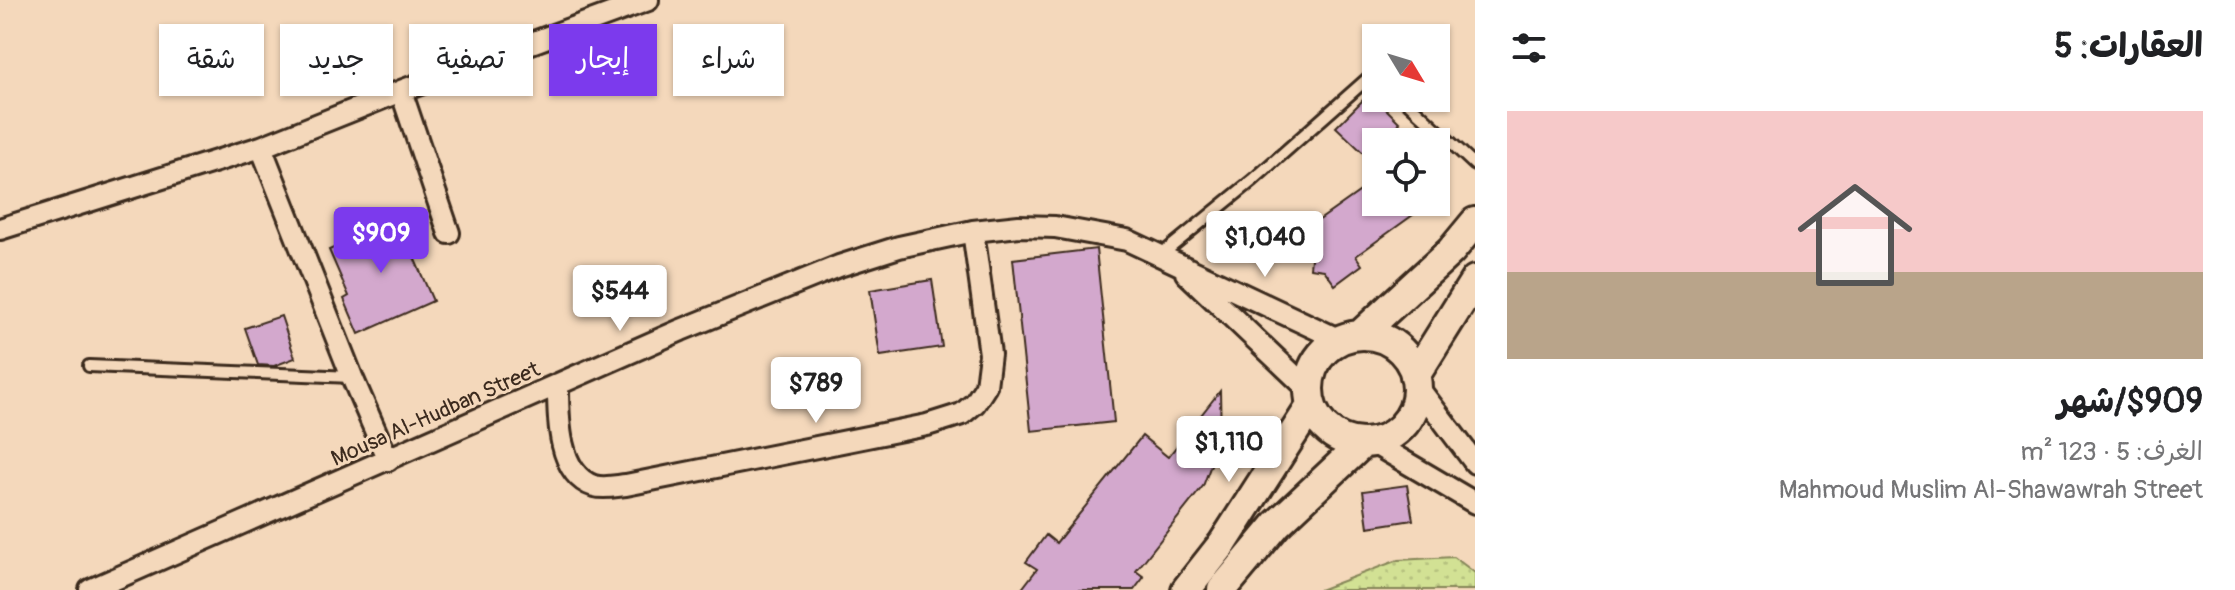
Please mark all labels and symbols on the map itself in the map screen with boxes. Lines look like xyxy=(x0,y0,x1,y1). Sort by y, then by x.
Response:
north arrow xyxy=(1362,24,1450,112)
pin: $909 xyxy=(334,207,428,275)
pin: $1,040 xyxy=(1200,211,1330,279)
pin: $544 xyxy=(573,265,667,333)
street label: Mousa Al-Hudban Street xyxy=(327,355,544,473)
pin: $789 xyxy=(769,357,863,425)
pin: $1,110 xyxy=(1164,416,1294,484)

